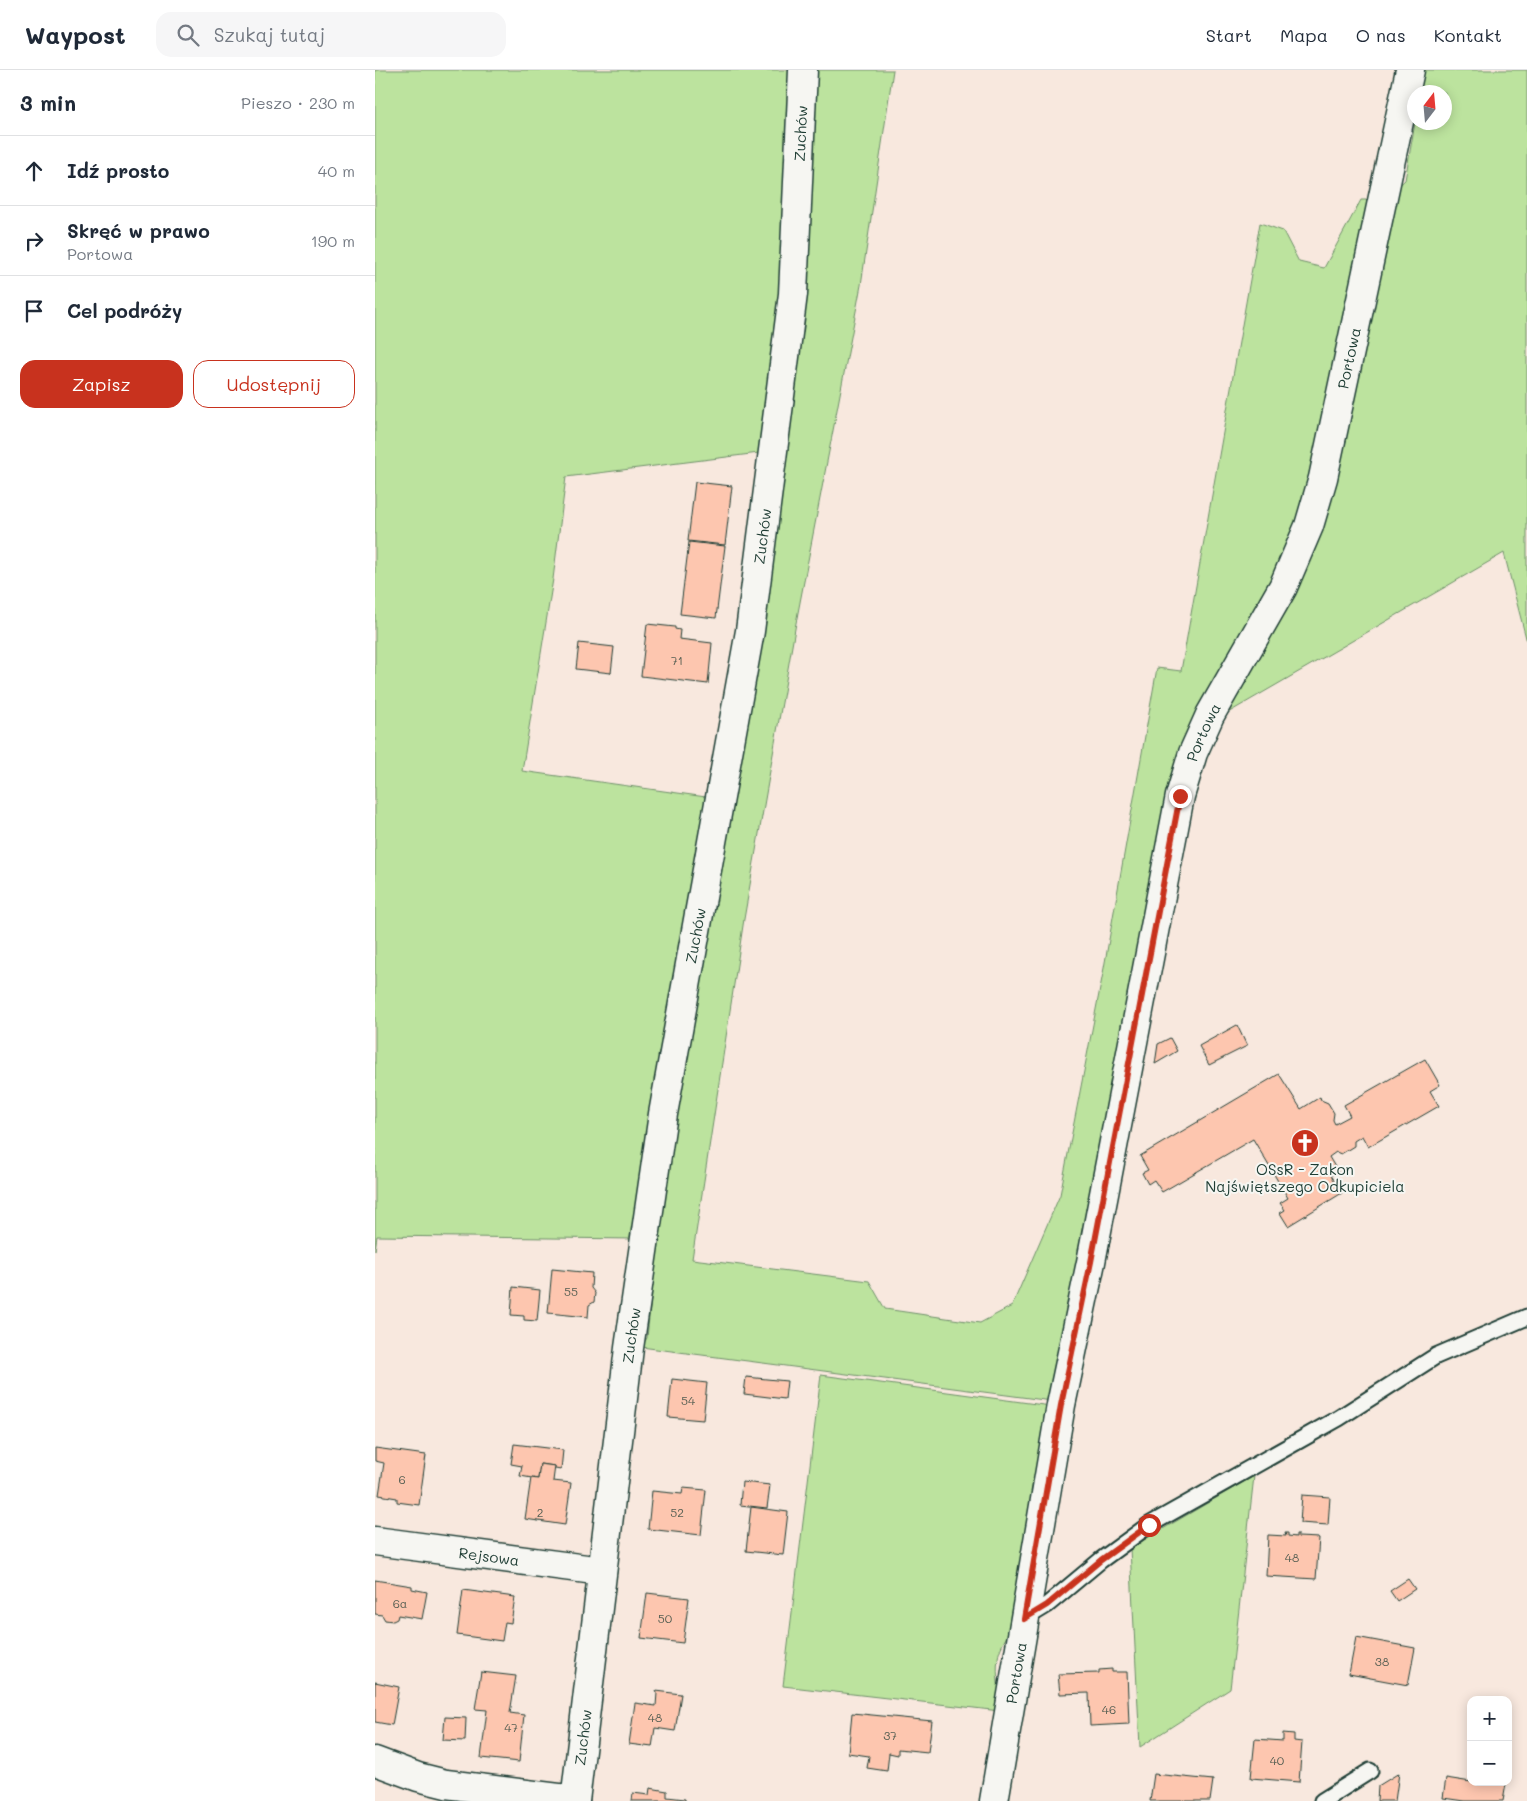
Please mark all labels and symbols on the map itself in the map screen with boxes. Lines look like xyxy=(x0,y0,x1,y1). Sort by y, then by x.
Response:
north arrow xyxy=(1407,85,1452,130)
street label: Zuchów xyxy=(789,105,811,162)
street label: Portowa xyxy=(1332,326,1365,391)
street label: Zuchów xyxy=(749,507,776,565)
house number: 71 xyxy=(671,652,683,668)
street label: Portowa xyxy=(1181,699,1225,764)
route end xyxy=(1169,785,1192,808)
street label: Zuchów xyxy=(680,906,710,965)
church icon: OSsR - Zakon Najświętszego Odkupiciela xyxy=(1290,1128,1320,1158)
place label: OSsR - Zakon Najświętszego Odkupiciela xyxy=(1205,1159,1405,1196)
house number: 55 xyxy=(564,1283,578,1299)
street label: Zuchów xyxy=(617,1306,645,1364)
house number: 54 xyxy=(681,1392,695,1408)
house number: 6 xyxy=(398,1471,406,1487)
house number: 2 xyxy=(537,1504,543,1520)
house number: 52 xyxy=(670,1504,684,1520)
route start xyxy=(1138,1514,1161,1537)
street label: Rejsowa xyxy=(457,1542,521,1570)
house number: 48 xyxy=(1285,1549,1299,1565)
house number: 6a xyxy=(393,1595,407,1611)
house number: 50 xyxy=(658,1610,673,1626)
street label: Portowa xyxy=(1001,1641,1031,1705)
house number: 38 xyxy=(1375,1653,1389,1669)
house number: 46 xyxy=(1102,1701,1116,1717)
street label: Zuchów xyxy=(569,1708,596,1767)
house number: 48 xyxy=(648,1709,662,1725)
house number: 47 xyxy=(504,1719,518,1735)
house number: 37 xyxy=(883,1727,897,1743)
house number: 40 xyxy=(1270,1752,1285,1768)

